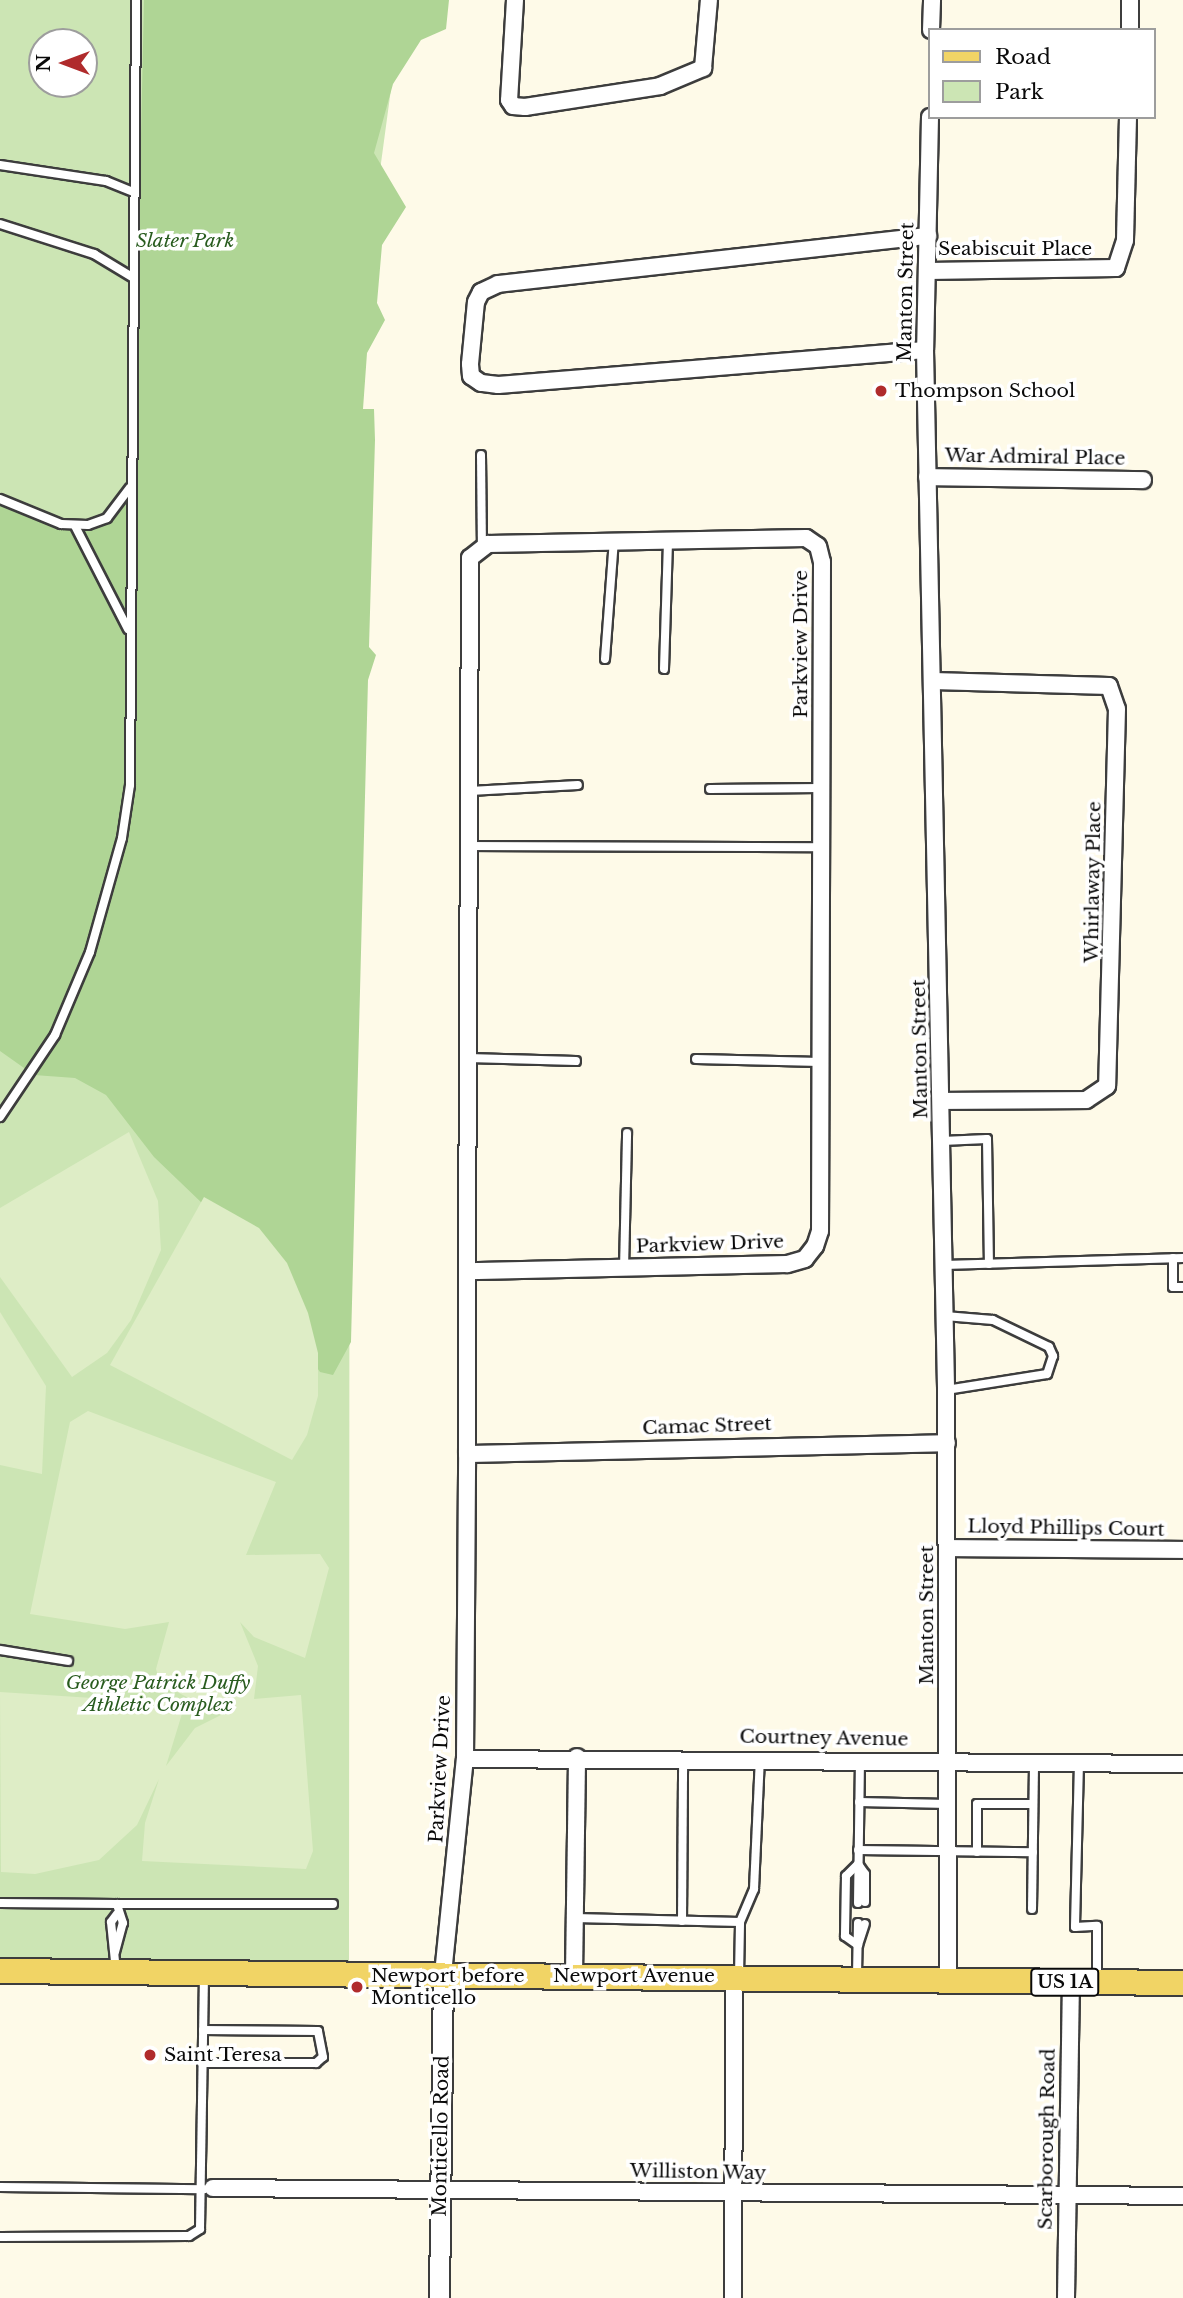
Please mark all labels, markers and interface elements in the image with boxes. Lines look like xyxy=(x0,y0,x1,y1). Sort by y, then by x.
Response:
north arrow xyxy=(28,28,98,98)
legend xyxy=(928,28,1155,119)
text: Road xyxy=(995,44,1051,70)
text: N xyxy=(32,54,55,72)
text: Park xyxy=(995,79,1044,105)
street label: Manton Street xyxy=(893,222,919,362)
park label: Slater Park xyxy=(136,230,234,252)
street label: Seabiscuit Place xyxy=(938,238,1092,260)
place label: Thompson School xyxy=(895,380,1075,402)
marker: Thompson School xyxy=(873,383,889,399)
street label: War Admiral Place xyxy=(944,444,1126,470)
street label: Parkview Drive xyxy=(790,570,812,718)
street label: Whirlaway Place xyxy=(1080,801,1106,963)
street label: Manton Street xyxy=(907,979,933,1119)
street label: Parkview Drive xyxy=(635,1230,785,1258)
street label: Camac Street xyxy=(642,1412,772,1440)
street label: Lloyd Phillips Court xyxy=(967,1515,1165,1541)
street label: Manton Street xyxy=(916,1545,938,1685)
park label: George Patrick Duffy Athletic Complex xyxy=(66,1672,250,1716)
street label: Parkview Drive xyxy=(425,1694,455,1844)
street label: Courtney Avenue xyxy=(739,1725,909,1751)
place label: Newport before Monticello xyxy=(371,1965,525,2009)
street label: Newport Avenue xyxy=(553,1965,715,1987)
road number: US 1A xyxy=(1030,1968,1100,1996)
marker: Newport before Monticello xyxy=(349,1979,365,1995)
place label: Saint Teresa xyxy=(164,2044,282,2066)
marker: Saint Teresa xyxy=(142,2047,158,2063)
street label: Scarborough Road xyxy=(1034,2048,1060,2230)
street label: Monticello Road xyxy=(428,2055,454,2217)
street label: Williston Way xyxy=(629,2159,767,2185)

